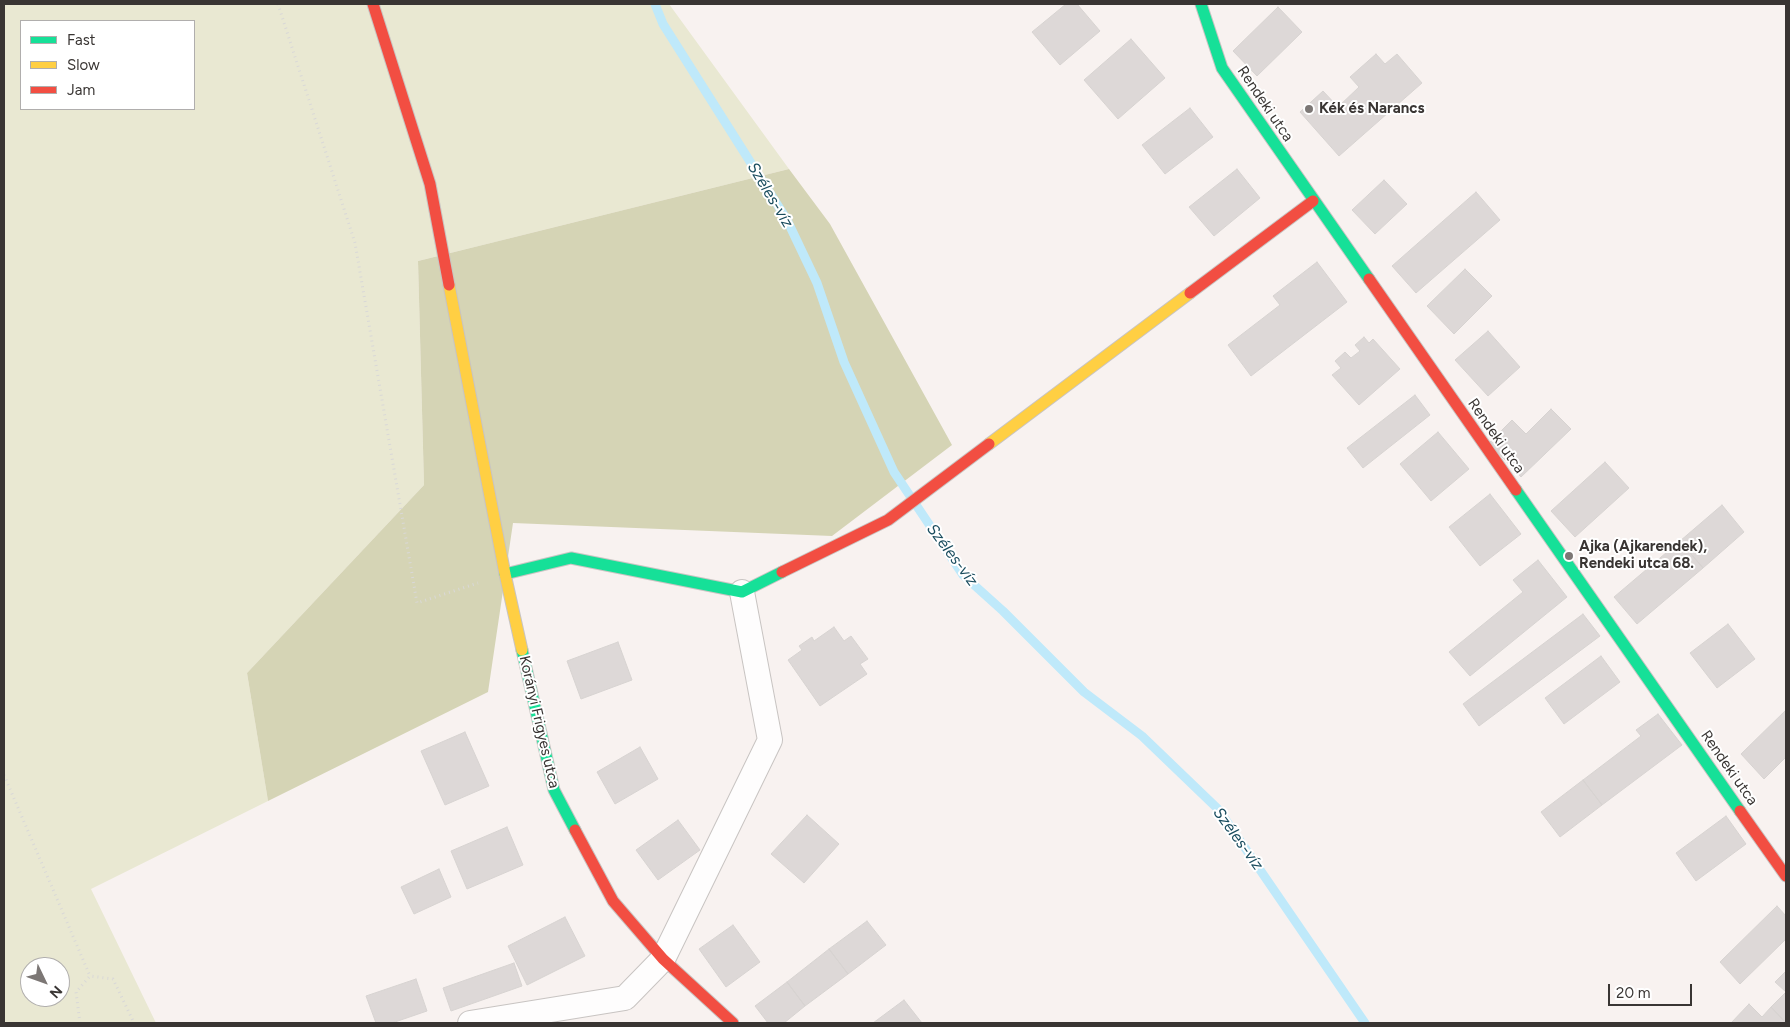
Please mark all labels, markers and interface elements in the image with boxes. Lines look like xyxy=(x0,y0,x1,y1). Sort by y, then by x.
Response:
legend xyxy=(20,20,195,110)
text: Fast xyxy=(67,31,95,49)
text: Slow xyxy=(67,56,100,74)
street label: Rendeki utca xyxy=(1233,63,1297,145)
text: Jam xyxy=(67,81,95,99)
place label: Kék és Narancs xyxy=(1319,100,1424,118)
marker: Kék és Narancs xyxy=(1303,103,1315,115)
water label: Széles-víz xyxy=(743,159,797,231)
street label: Rendeki utca xyxy=(1464,395,1528,477)
water label: Széles-víz xyxy=(922,520,982,590)
place label: Ajka (Ajkarendek), Rendeki utca 68. xyxy=(1579,538,1707,573)
marker: Ajka (Ajkarendek), Rendeki utca 68. xyxy=(1563,550,1575,562)
street label: Korányi Frigyes utca xyxy=(515,654,563,790)
street label: Rendeki utca xyxy=(1697,727,1761,809)
water label: Széles-víz xyxy=(1209,804,1267,874)
north arrow xyxy=(20,957,70,1007)
scale bar xyxy=(1610,974,1694,1006)
text: N xyxy=(46,982,66,1001)
text: 20 m xyxy=(1616,984,1650,1002)

